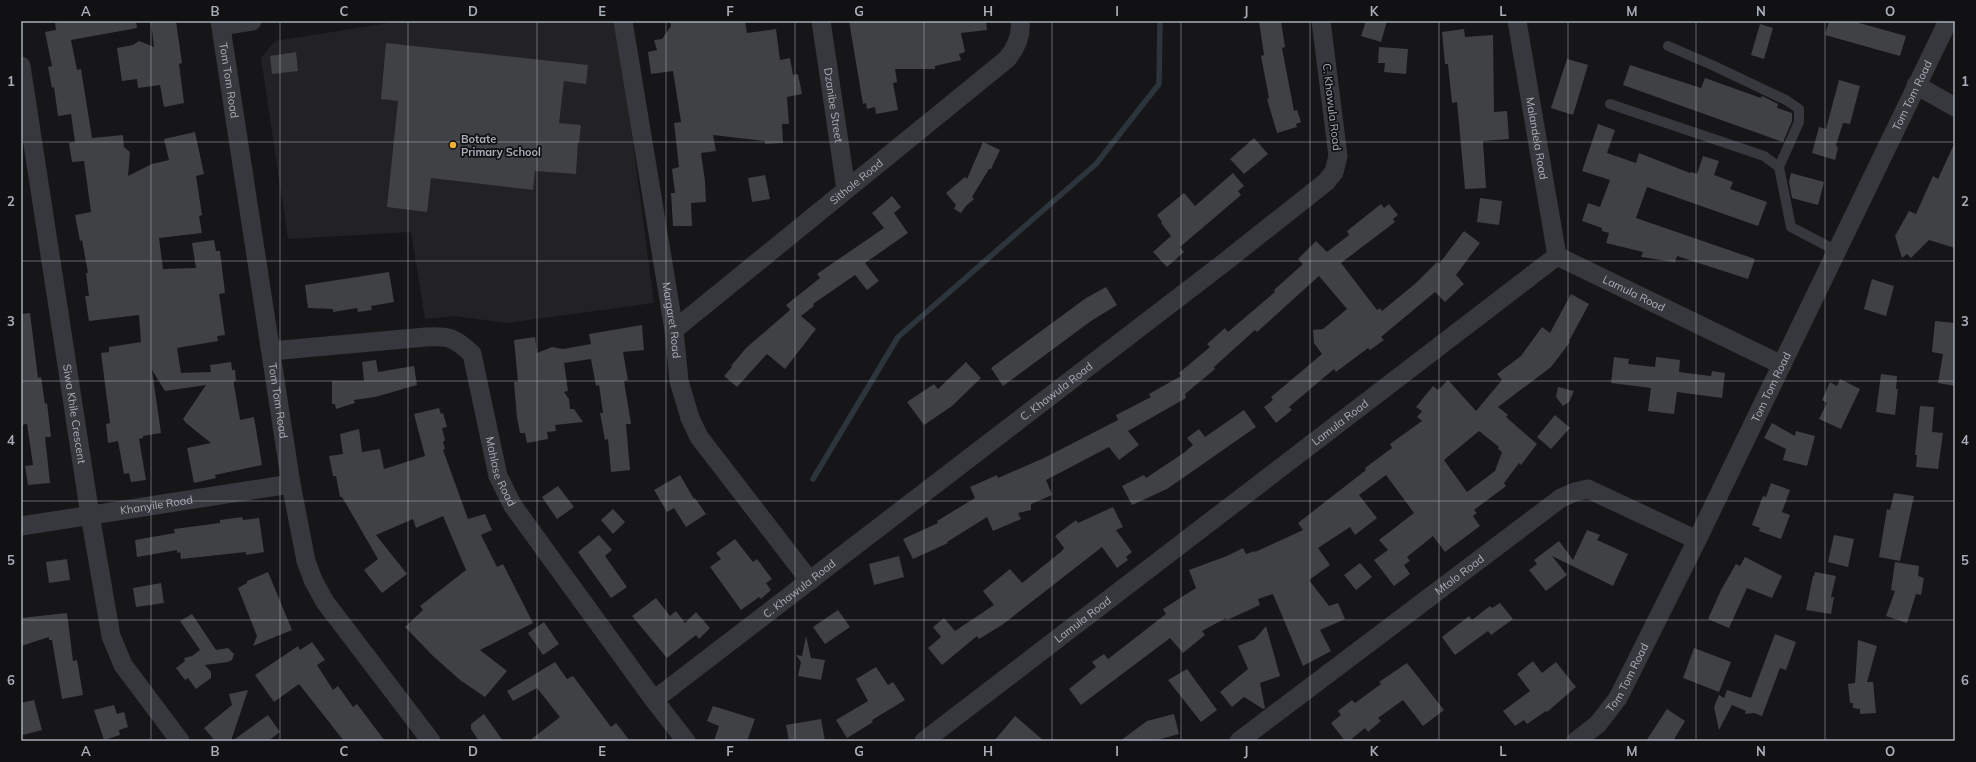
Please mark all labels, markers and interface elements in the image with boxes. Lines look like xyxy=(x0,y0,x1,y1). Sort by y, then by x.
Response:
text: A xyxy=(81,3,91,19)
text: B xyxy=(211,3,220,19)
text: C xyxy=(340,3,349,19)
text: D xyxy=(468,3,478,19)
text: E xyxy=(598,3,606,19)
text: F xyxy=(726,3,734,19)
text: G xyxy=(854,3,864,19)
text: H xyxy=(983,3,993,19)
text: I xyxy=(1115,3,1119,19)
text: J xyxy=(1244,3,1248,19)
text: K xyxy=(1370,3,1380,19)
text: L xyxy=(1499,3,1507,19)
text: M xyxy=(1626,3,1638,19)
text: N xyxy=(1756,3,1766,19)
text: O xyxy=(1885,3,1895,19)
street label: Tom Tom Road xyxy=(216,42,242,119)
street label: Tom Tom Road xyxy=(1889,58,1935,133)
street label: C. Khawula Road xyxy=(1320,62,1344,152)
street label: Dzanibe Street xyxy=(821,67,846,144)
text: 1 xyxy=(7,73,15,89)
text: 1 xyxy=(1961,73,1969,89)
street label: Malandela Road xyxy=(1523,96,1551,181)
place label: Botate Primary School xyxy=(461,132,541,159)
marker: Botate Primary School xyxy=(448,140,458,150)
street label: Sithole Road xyxy=(827,156,886,207)
text: 2 xyxy=(7,193,15,209)
text: 2 xyxy=(1961,193,1969,209)
street label: Lamula Road xyxy=(1600,272,1668,314)
street label: Margaret Road xyxy=(659,281,684,359)
text: 3 xyxy=(7,313,15,329)
text: 3 xyxy=(1961,313,1969,329)
street label: Tom Tom Road xyxy=(1748,350,1794,425)
street label: C. Khawula Road xyxy=(1017,359,1095,424)
street label: Tom Tom Road xyxy=(266,362,291,439)
street label: Siwa Khile Crescent xyxy=(60,363,89,465)
street label: Lamula Road xyxy=(1309,396,1371,448)
text: 4 xyxy=(7,432,15,448)
text: 4 xyxy=(1961,432,1969,448)
street label: Mahlase Road xyxy=(483,435,519,509)
street label: Khanyile Road xyxy=(119,492,194,518)
text: 5 xyxy=(7,552,15,568)
street label: Mtolo Road xyxy=(1432,552,1487,598)
text: 5 xyxy=(1961,552,1969,568)
street label: C. Khawula Road xyxy=(760,556,838,621)
street label: Lamula Road xyxy=(1052,593,1114,646)
street label: Tom Tom Road xyxy=(1603,641,1651,715)
text: 6 xyxy=(7,672,15,688)
text: 6 xyxy=(1961,672,1969,688)
text: A xyxy=(81,743,91,759)
text: B xyxy=(211,743,220,759)
text: C xyxy=(340,743,349,759)
text: D xyxy=(468,743,478,759)
text: E xyxy=(598,743,606,759)
text: F xyxy=(726,743,734,759)
text: G xyxy=(854,743,864,759)
text: H xyxy=(983,743,993,759)
text: I xyxy=(1115,743,1119,759)
text: J xyxy=(1244,743,1248,759)
text: K xyxy=(1370,743,1380,759)
text: L xyxy=(1499,743,1507,759)
text: M xyxy=(1626,743,1638,759)
text: N xyxy=(1756,743,1766,759)
text: O xyxy=(1885,743,1895,759)

